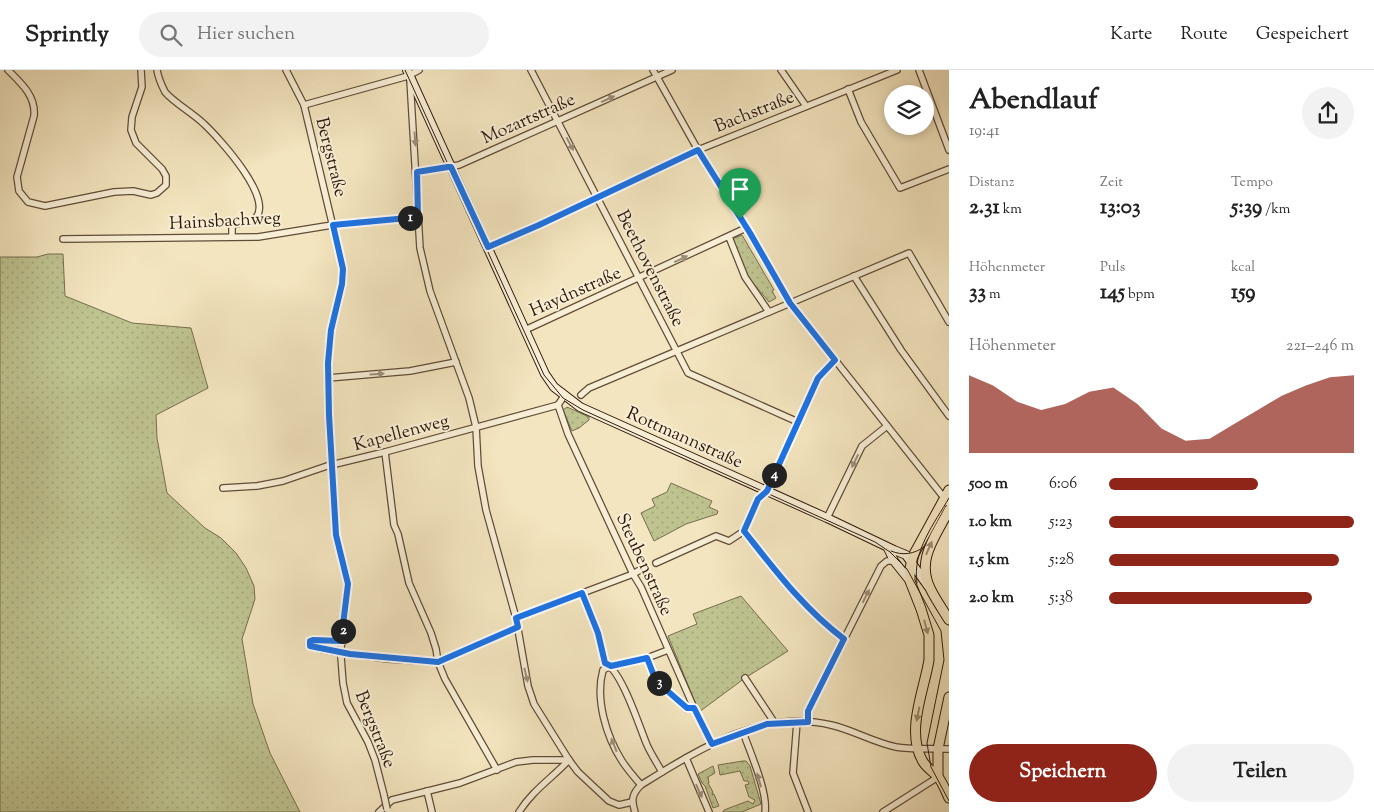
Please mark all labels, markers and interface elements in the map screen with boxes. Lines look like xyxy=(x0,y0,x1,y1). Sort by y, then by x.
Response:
search box xyxy=(139,12,489,57)
text: Sprintly xyxy=(25,18,109,52)
icon: search xyxy=(157,21,185,49)
text: Hier suchen xyxy=(197,21,295,48)
text: Karte xyxy=(1110,22,1153,48)
text: Route xyxy=(1181,22,1228,48)
text: Gespeichert xyxy=(1256,22,1349,48)
text: Abendlauf xyxy=(969,81,1098,121)
street label: Bachstraße xyxy=(711,85,799,141)
map controls xyxy=(884,85,934,135)
button: layers xyxy=(884,85,934,135)
button: share xyxy=(1302,87,1354,139)
street label: Mozartstraße xyxy=(478,88,580,152)
one-way arrow xyxy=(601,94,615,102)
street label: Bergstraße xyxy=(308,115,353,200)
text: 19:41 xyxy=(969,120,1000,143)
one-way arrow xyxy=(411,131,419,147)
one-way arrow xyxy=(565,138,574,151)
pin xyxy=(719,168,761,219)
text: Distanz xyxy=(969,173,1014,193)
text: Zeit xyxy=(1100,173,1123,193)
text: Tempo xyxy=(1231,173,1273,193)
icon: arrive xyxy=(726,175,754,203)
text: 2.31 xyxy=(969,193,1000,223)
text: 13:03 xyxy=(1100,193,1140,223)
text: 5:39 xyxy=(1231,193,1262,223)
text: km xyxy=(1000,200,1022,220)
text: /km xyxy=(1262,200,1290,220)
street label: Hainsbachweg xyxy=(169,206,282,238)
pin: 1 xyxy=(398,206,422,230)
street label: Beethovenstraße xyxy=(609,206,690,332)
text: 1 xyxy=(408,208,413,228)
one-way arrow xyxy=(673,255,688,263)
text: Höhenmeter xyxy=(969,258,1045,278)
text: Puls xyxy=(1100,258,1125,278)
text: kcal xyxy=(1231,258,1255,278)
street label: Haydnstraße xyxy=(526,261,626,325)
text: 33 xyxy=(969,278,986,308)
text: 145 xyxy=(1100,278,1125,308)
text: 159 xyxy=(1231,278,1256,308)
text: m xyxy=(986,285,1001,305)
text: bpm xyxy=(1125,285,1155,305)
text: Höhenmeter xyxy=(969,335,1056,358)
text: 221–246 m xyxy=(1286,335,1354,358)
one-way arrow xyxy=(369,370,385,378)
street label: Rottmannstraße xyxy=(622,402,747,476)
street label: Kapellenweg xyxy=(351,409,452,459)
one-way arrow xyxy=(850,454,858,468)
pin: 4 xyxy=(762,462,786,488)
text: 4 xyxy=(771,465,778,485)
text: 500 m xyxy=(969,473,1008,496)
text: 6:06 xyxy=(1049,473,1077,496)
street label: Steubenstraße xyxy=(608,509,678,620)
text: 1.0 km xyxy=(969,511,1012,534)
text: 5:23 xyxy=(1049,511,1073,534)
one-way arrow xyxy=(926,541,934,555)
text: 1.5 km xyxy=(969,549,1009,572)
text: 5:28 xyxy=(1049,549,1074,572)
text: 2.0 km xyxy=(969,587,1014,610)
text: 5:38 xyxy=(1049,587,1073,610)
one-way arrow xyxy=(862,588,870,603)
pin: 2 xyxy=(330,618,356,644)
one-way arrow xyxy=(923,620,931,635)
text: 2 xyxy=(340,621,347,641)
one-way arrow xyxy=(522,667,530,683)
pin: 3 xyxy=(646,670,672,696)
text: 3 xyxy=(657,673,662,693)
street label: Bergstraße xyxy=(347,687,401,772)
one-way arrow xyxy=(914,706,922,722)
one-way arrow xyxy=(610,737,618,752)
button: Speichern xyxy=(969,744,1157,802)
button: Teilen xyxy=(1167,744,1354,802)
one-way arrow xyxy=(755,772,763,787)
one-way arrow xyxy=(696,784,704,798)

